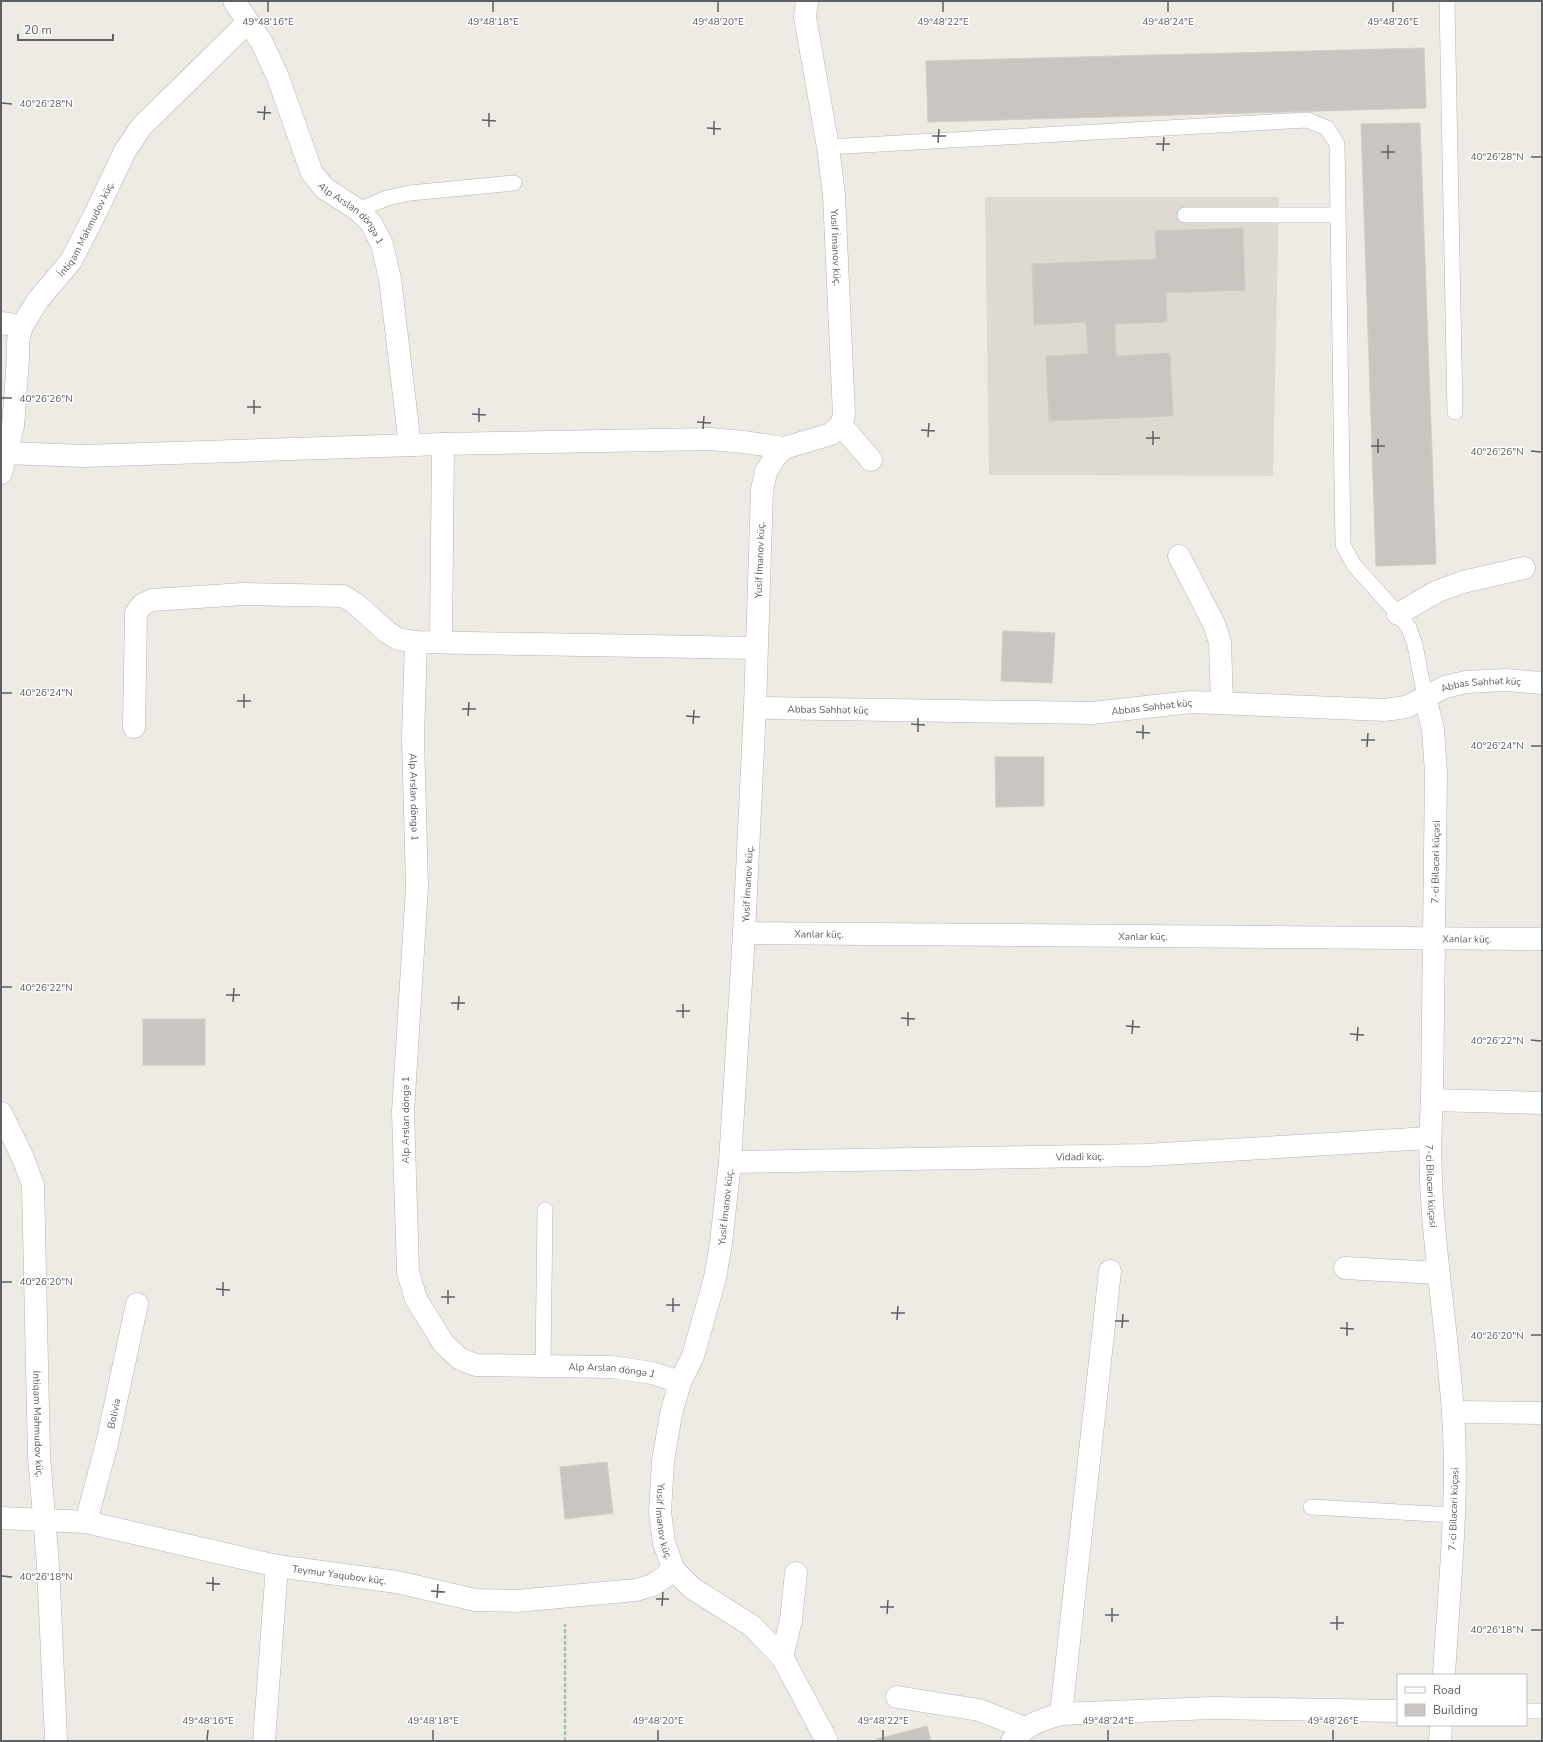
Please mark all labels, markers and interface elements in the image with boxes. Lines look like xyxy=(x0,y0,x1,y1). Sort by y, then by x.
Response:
text: 49°48'16"E xyxy=(242,15,294,29)
text: 49°48'18"E xyxy=(467,15,519,29)
text: 49°48'20"E xyxy=(692,15,744,29)
text: 49°48'22"E xyxy=(917,15,969,29)
text: 49°48'24"E xyxy=(1142,15,1194,29)
text: 49°48'26"E xyxy=(1367,15,1419,29)
scale bar xyxy=(18,16,113,42)
text: 20 m xyxy=(24,22,52,38)
text: 40°26'28"N xyxy=(19,97,73,111)
text: 40°26'28"N xyxy=(1470,150,1524,164)
street label: İntiqam Mahmudov küç. xyxy=(55,179,118,280)
street label: Alp Arslan döngə 1 xyxy=(314,180,387,247)
street label: Yusif İmanov küç. xyxy=(827,208,844,286)
text: 40°26'26"N xyxy=(19,392,73,406)
text: 40°26'26"N xyxy=(1470,445,1524,459)
street label: Yusif İmanov küç. xyxy=(752,521,768,600)
street label: Abbas Səhhət küç xyxy=(1438,674,1522,696)
text: 40°26'24"N xyxy=(19,686,73,700)
street label: Abbas Səhhət küç xyxy=(1111,696,1193,719)
street label: Abbas Səhhət küç xyxy=(787,702,869,718)
text: 40°26'24"N xyxy=(1470,739,1524,753)
street label: Alp Arslan döngə 1 xyxy=(405,753,422,841)
street label: 7-ci Biləcəri küçəsi xyxy=(1428,820,1444,904)
street label: Yusif İmanov küç. xyxy=(739,845,757,924)
street label: Xanlar küç. xyxy=(794,927,844,942)
street label: Xanlar küç. xyxy=(1118,930,1168,944)
street label: Xanlar küç. xyxy=(1442,932,1492,947)
text: 40°26'22"N xyxy=(19,981,73,995)
text: 40°26'22"N xyxy=(1470,1034,1524,1048)
street label: Alp Arslan döngə 1 xyxy=(399,1076,413,1164)
street label: 7-ci Biləcəri küçəsi xyxy=(1422,1144,1440,1228)
street label: Vidadi küç. xyxy=(1054,1150,1104,1165)
street label: Yusif İmanov küç. xyxy=(715,1168,737,1247)
text: 40°26'20"N xyxy=(19,1275,73,1289)
text: 40°26'20"N xyxy=(1470,1329,1524,1343)
street label: Alp Arslan döngə 1 xyxy=(568,1360,657,1382)
street label: İntiqam Mahmudov küç. xyxy=(29,1371,47,1478)
street label: Bolivia xyxy=(104,1397,124,1430)
street label: 7-ci Biləcəri küçəsi xyxy=(1446,1467,1462,1551)
street label: Yusif İmanov küç. xyxy=(652,1482,676,1562)
street label: Teymur Yaqubov küç. xyxy=(291,1562,387,1589)
text: 40°26'18"N xyxy=(19,1570,73,1584)
text: 40°26'18"N xyxy=(1470,1623,1524,1637)
legend xyxy=(1397,1674,1527,1726)
text: Road xyxy=(1433,1682,1461,1698)
text: Building xyxy=(1433,1702,1478,1718)
text: 49°48'16"E xyxy=(182,1714,234,1728)
text: 49°48'18"E xyxy=(407,1714,459,1728)
text: 49°48'20"E xyxy=(632,1714,684,1728)
text: 49°48'22"E xyxy=(857,1714,909,1728)
text: 49°48'24"E xyxy=(1082,1714,1134,1728)
text: 49°48'26"E xyxy=(1307,1714,1359,1728)

